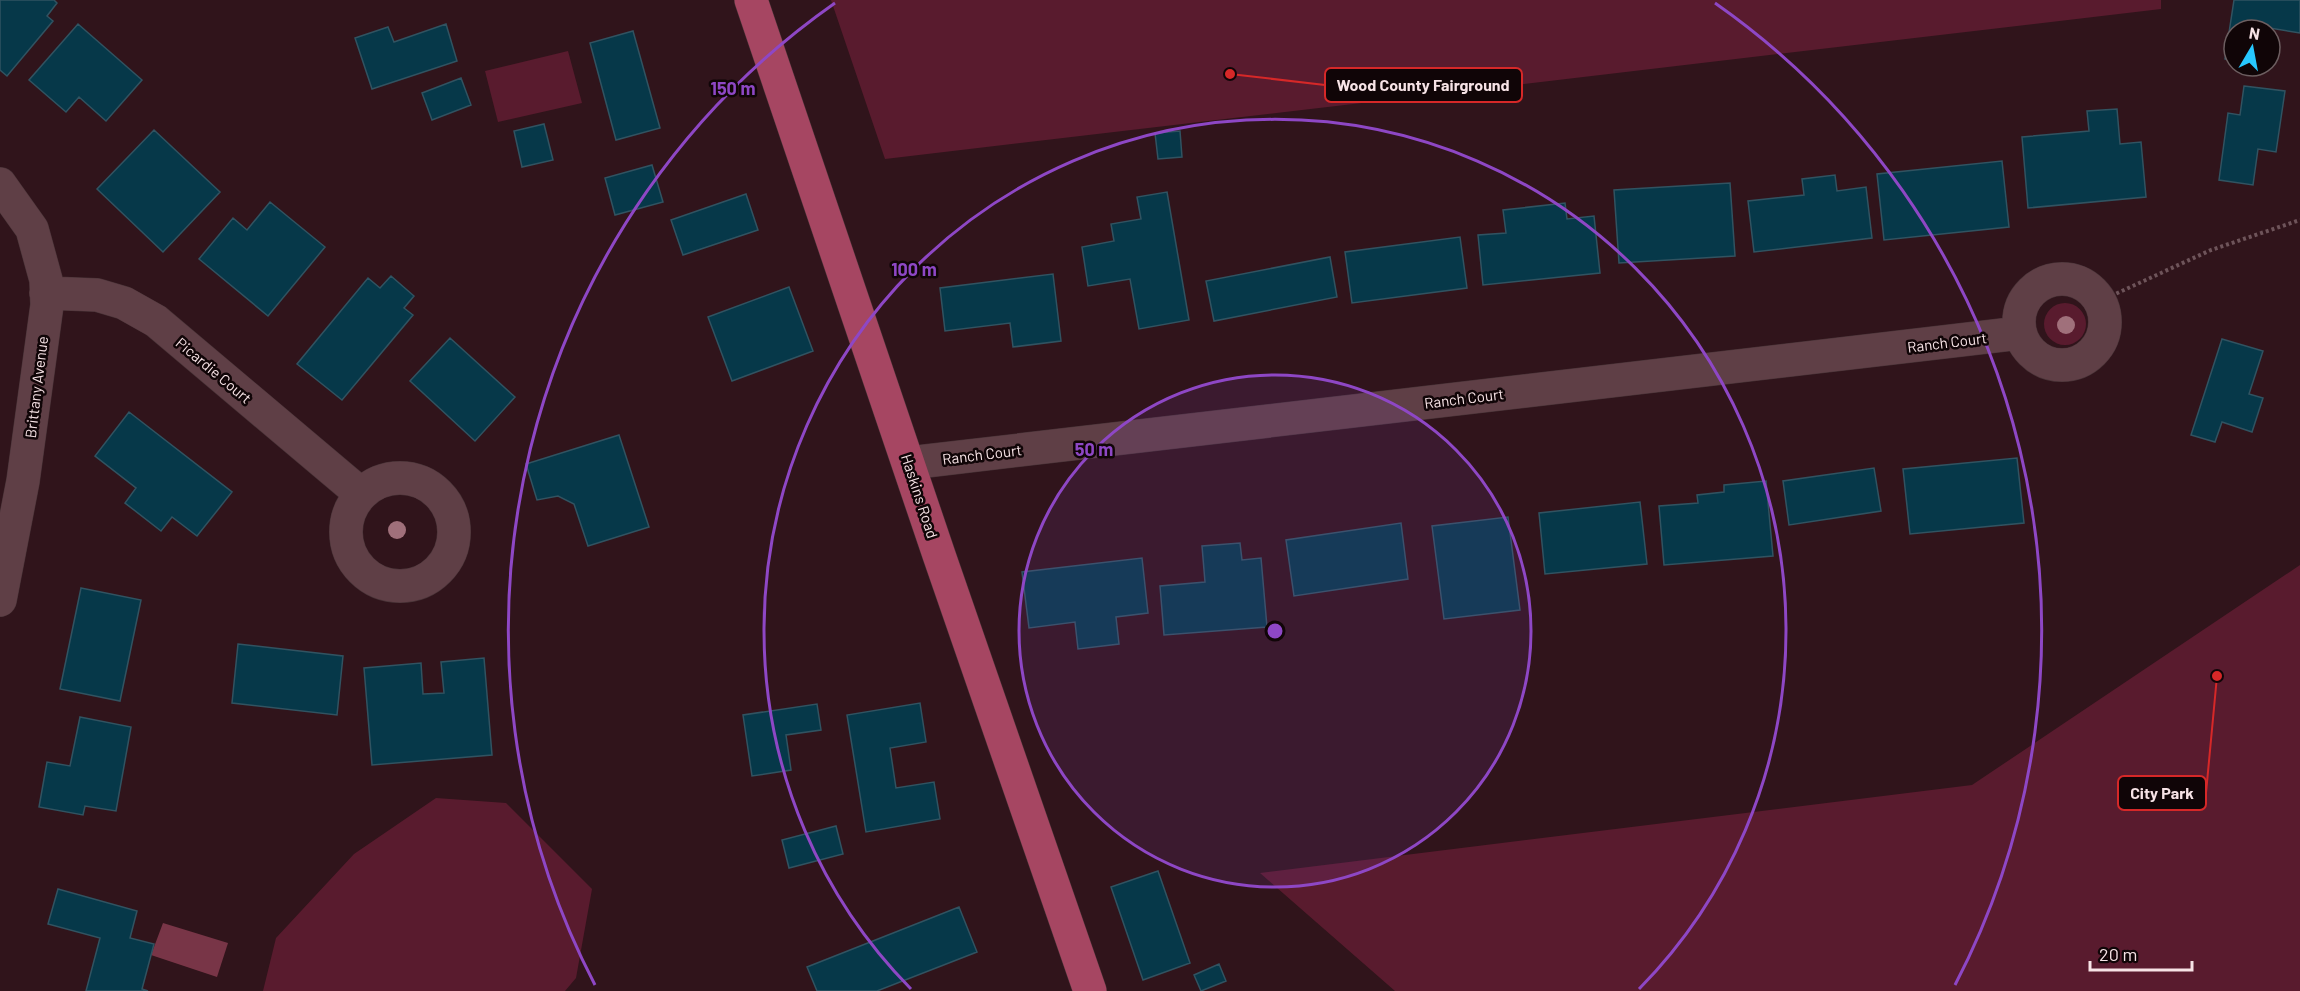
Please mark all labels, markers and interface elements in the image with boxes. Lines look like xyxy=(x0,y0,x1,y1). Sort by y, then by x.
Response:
north arrow xyxy=(2222,18,2282,78)
text: N xyxy=(2248,22,2262,43)
callout: Wood County Fairground xyxy=(1325,68,1522,102)
text: Wood County Fairground xyxy=(1336,75,1510,94)
text: 150 m xyxy=(711,77,755,99)
text: 100 m xyxy=(891,258,937,280)
street label: Ranch Court xyxy=(1906,328,1988,356)
street label: Picardie Court xyxy=(173,333,255,407)
street label: Brittany Avenue xyxy=(21,335,51,439)
street label: Ranch Court xyxy=(1423,384,1505,412)
text: 50 m xyxy=(1075,438,1113,460)
street label: Ranch Court xyxy=(941,440,1023,468)
street label: Haskins Road xyxy=(898,452,942,540)
centre of rings xyxy=(1265,621,1285,641)
callout: City Park xyxy=(2118,776,2206,810)
text: City Park xyxy=(2130,783,2194,802)
scale bar xyxy=(2090,934,2192,972)
text: 20 m xyxy=(2099,943,2137,965)

